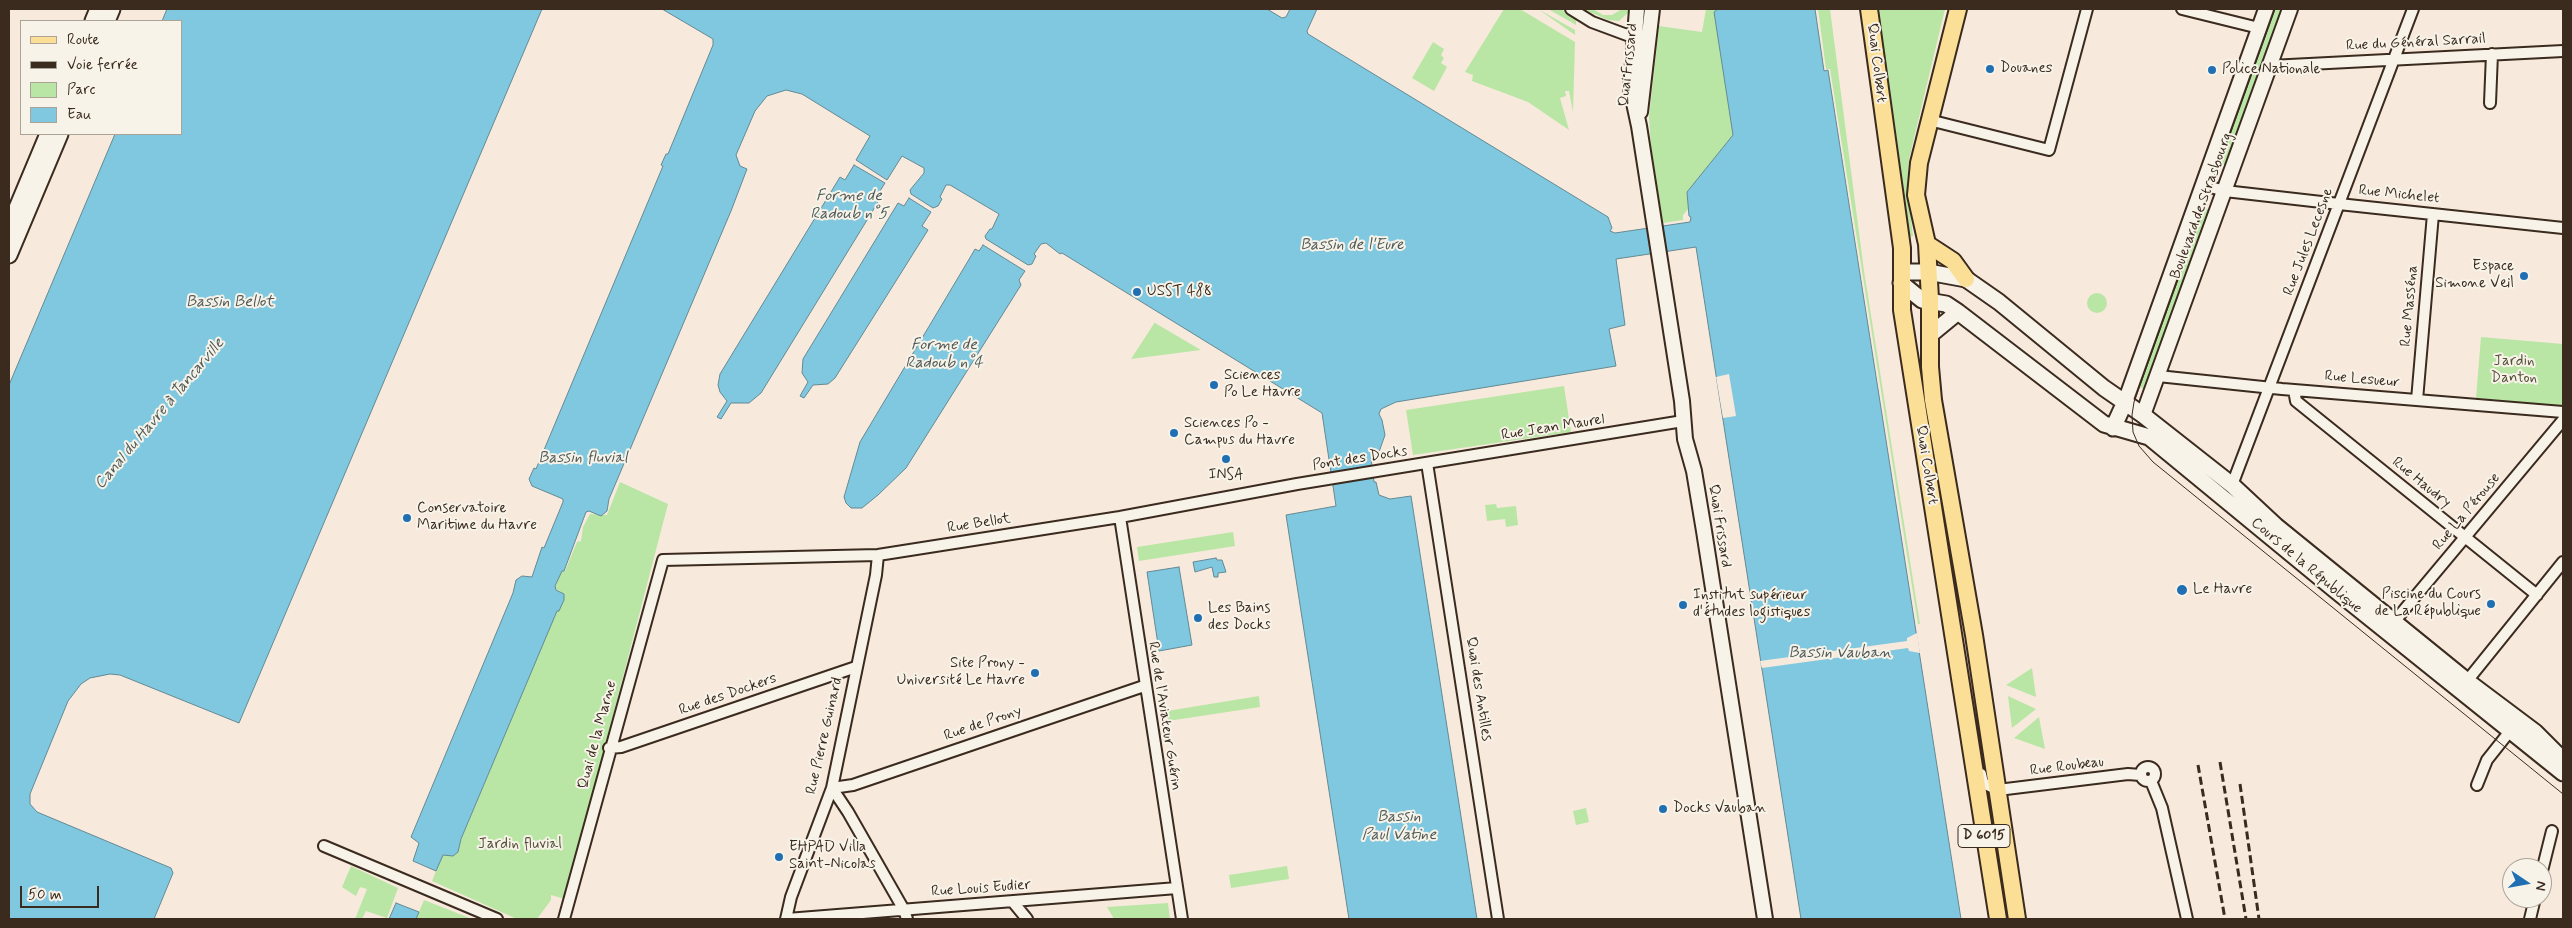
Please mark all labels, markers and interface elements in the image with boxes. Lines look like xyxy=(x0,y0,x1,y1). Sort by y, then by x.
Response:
legend xyxy=(20,20,182,135)
street label: Quai Frissard xyxy=(1616,22,1642,108)
street label: Quai Colbert xyxy=(1862,22,1890,104)
text: Route xyxy=(67,30,100,50)
street label: Rue du Général Sarrail xyxy=(2346,30,2486,56)
text: Voie ferrée xyxy=(67,55,138,75)
place label: Douanes xyxy=(2000,60,2053,78)
place label: Police Nationale xyxy=(2222,61,2321,79)
marker: Douanes xyxy=(1984,63,1996,75)
marker: Police Nationale xyxy=(2206,64,2218,76)
text: Parc xyxy=(67,80,95,100)
text: Eau xyxy=(67,105,91,125)
street label: Boulevard de Strasbourg xyxy=(2167,130,2237,282)
street label: Rue Michelet xyxy=(2358,182,2440,208)
street label: Rue Jules Lecesne xyxy=(2280,186,2338,298)
water label: Forme de Radoub n°5 xyxy=(810,187,888,225)
water label: Bassin de l'Eure xyxy=(1300,236,1404,256)
place label: Espace Simone Veil xyxy=(2435,258,2514,293)
street label: Rue Masséna xyxy=(2397,264,2423,348)
marker: Espace Simone Veil xyxy=(2518,270,2530,282)
place label: USST 488 xyxy=(1147,283,1212,301)
marker: USST 488 xyxy=(1131,286,1143,298)
water label: Bassin Bellot xyxy=(186,293,274,313)
water label: Canal du Havre à Tancarville xyxy=(91,335,229,493)
water label: Forme de Radoub n°4 xyxy=(905,336,983,374)
park label: Jardin Danton xyxy=(2491,353,2537,388)
place label: Sciences Po Le Havre xyxy=(1224,367,1301,402)
street label: Rue Lesueur xyxy=(2324,368,2400,392)
marker: Sciences Po Le Havre xyxy=(1208,379,1220,391)
street label: Rue Jean Maurel xyxy=(1500,411,1606,445)
place label: Sciences Po - Campus du Havre xyxy=(1184,415,1295,450)
street label: Quai Colbert xyxy=(1911,424,1941,506)
marker: Sciences Po - Campus du Havre xyxy=(1168,427,1180,439)
street label: Pont des Docks xyxy=(1311,443,1409,475)
water label: Bassin fluvial xyxy=(538,449,628,469)
marker: INSA xyxy=(1220,453,1232,465)
street label: Rue Haudry xyxy=(2388,454,2454,512)
place label: INSA xyxy=(1208,467,1244,485)
street label: Rue La Pérouse xyxy=(2429,470,2505,554)
street label: Quai Frissard xyxy=(1704,483,1734,569)
place label: Conservatoire Maritime du Havre xyxy=(417,500,537,535)
street label: Rue Bellot xyxy=(946,510,1012,538)
marker: Conservatoire Maritime du Havre xyxy=(401,512,413,524)
street label: Cours de la République xyxy=(2247,514,2365,618)
place label: Le Havre xyxy=(2193,581,2252,599)
marker: Le Havre xyxy=(2175,583,2189,597)
place label: Piscine du Cours de La République xyxy=(2375,586,2481,621)
place label: Institut supérieur d'études logistiques xyxy=(1693,587,1810,622)
marker: Piscine du Cours de La République xyxy=(2485,598,2497,610)
marker: Institut supérieur d'études logistiques xyxy=(1677,599,1689,611)
place label: Les Bains des Docks xyxy=(1208,600,1271,635)
marker: Les Bains des Docks xyxy=(1192,612,1204,624)
street label: Quai des Antilles xyxy=(1461,636,1495,742)
street label: Rue de l'Aviateur Guérin xyxy=(1143,640,1185,792)
water label: Bassin Vauban xyxy=(1788,644,1892,664)
place label: Site Prony - Université Le Havre xyxy=(897,655,1025,690)
marker: Site Prony - Université Le Havre xyxy=(1029,667,1041,679)
street label: Rue des Dockers xyxy=(677,670,779,720)
street label: Rue Pierre Guinard xyxy=(803,676,847,796)
street label: Quai de la Marne xyxy=(575,679,621,791)
street label: Rue de Prony xyxy=(942,702,1024,746)
street label: Rue Roubeau xyxy=(2029,754,2105,780)
place label: Docks Vauban xyxy=(1673,800,1766,818)
marker: Docks Vauban xyxy=(1657,803,1669,815)
water label: Bassin Paul Vatine xyxy=(1362,808,1436,846)
road number: D 6015 xyxy=(1958,824,2010,848)
park label: Jardin fluvial xyxy=(478,836,562,854)
place label: EHPAD Villa Saint-Nicolas xyxy=(789,839,876,874)
marker: EHPAD Villa Saint-Nicolas xyxy=(773,851,785,863)
north arrow xyxy=(2502,858,2552,908)
scale bar xyxy=(22,876,101,908)
street label: Rue Louis Eudier xyxy=(931,877,1031,901)
text: N xyxy=(2531,879,2550,892)
text: 50 m xyxy=(28,885,62,905)

